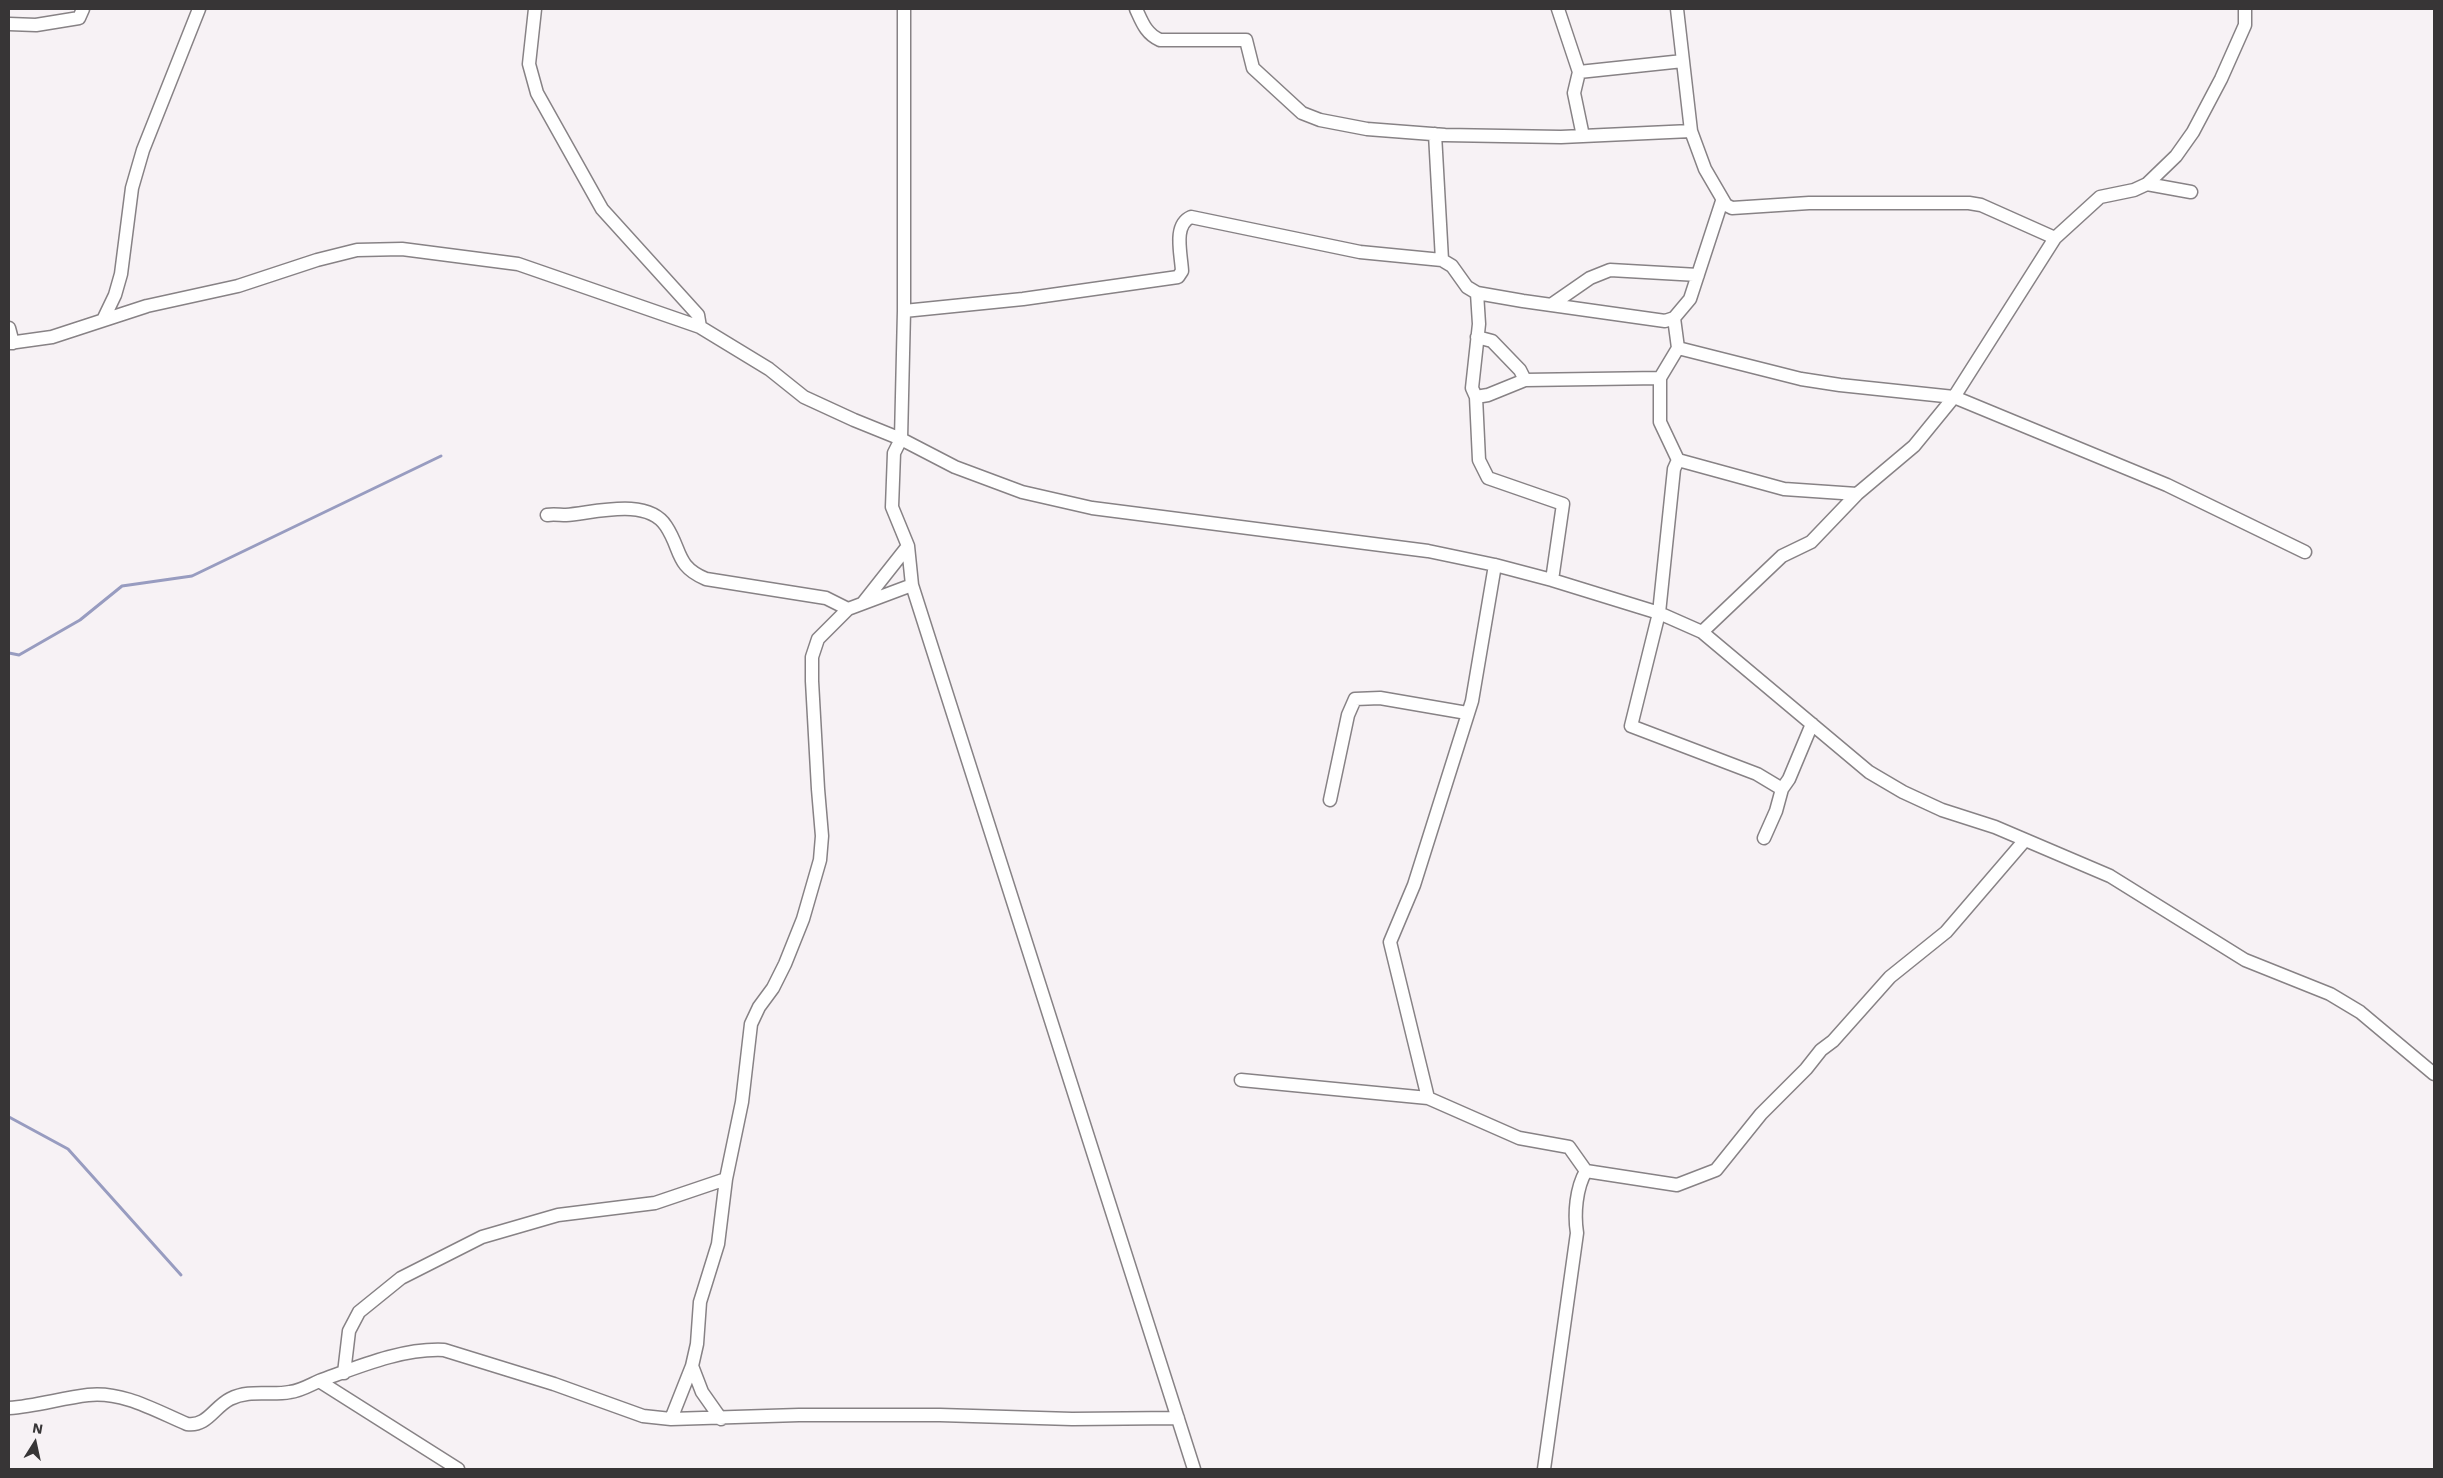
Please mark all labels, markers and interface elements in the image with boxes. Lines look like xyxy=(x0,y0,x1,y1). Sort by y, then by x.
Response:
north arrow xyxy=(10,1418,60,1468)
text: N xyxy=(31,1419,44,1437)

